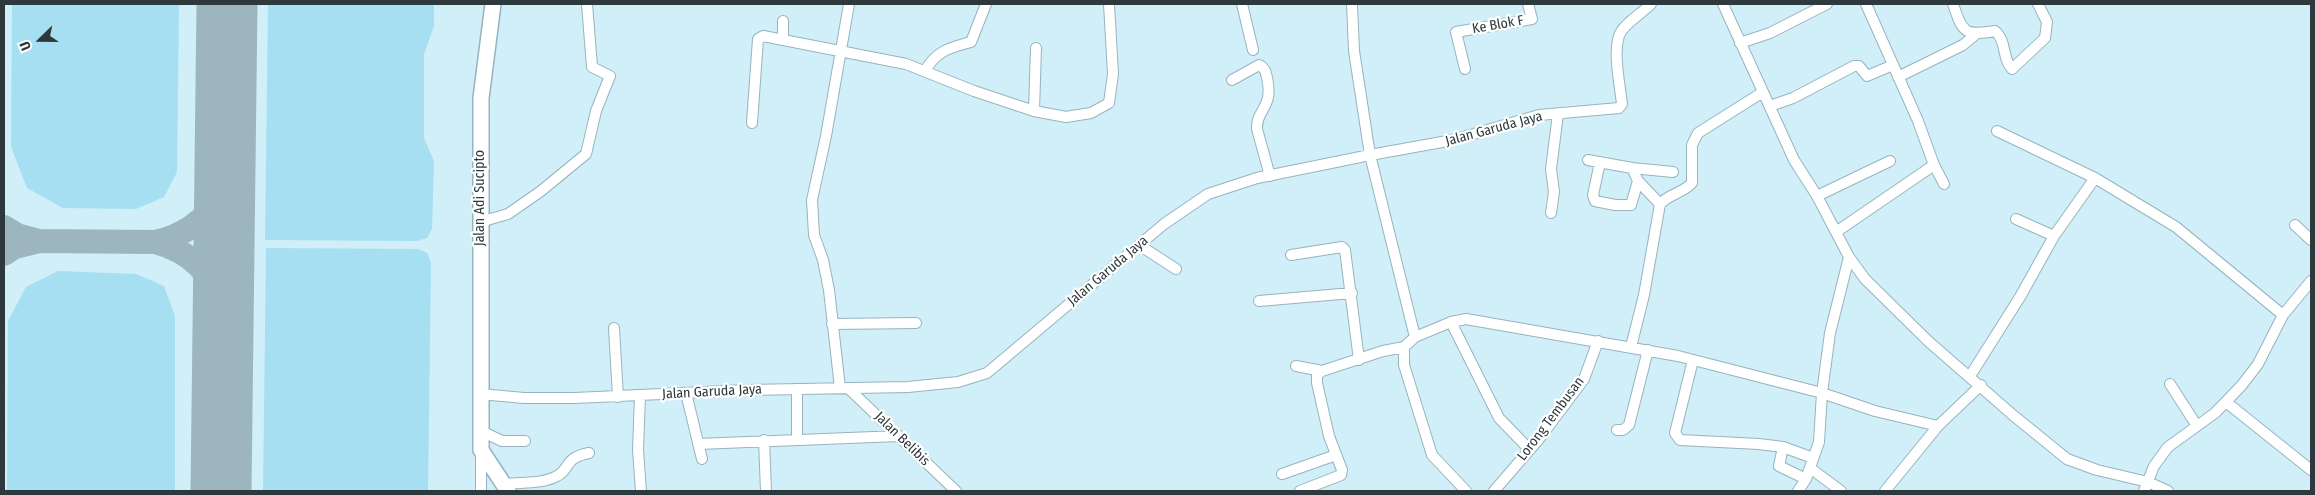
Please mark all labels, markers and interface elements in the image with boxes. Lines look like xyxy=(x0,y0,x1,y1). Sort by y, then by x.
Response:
street label: Ke Blok F xyxy=(1471,12,1525,38)
north arrow xyxy=(15,15,65,65)
text: U xyxy=(16,39,35,53)
street label: Jalan Garuda Jaya xyxy=(1444,108,1544,150)
street label: Jalan Adi Sucipto xyxy=(472,150,488,246)
street label: Jalan Garuda Jaya xyxy=(1064,232,1152,310)
street label: Lorong Tembusan xyxy=(1514,374,1588,464)
street label: Jalan Garuda Jaya xyxy=(662,381,762,403)
street label: Jalan Belibis xyxy=(871,408,933,470)

